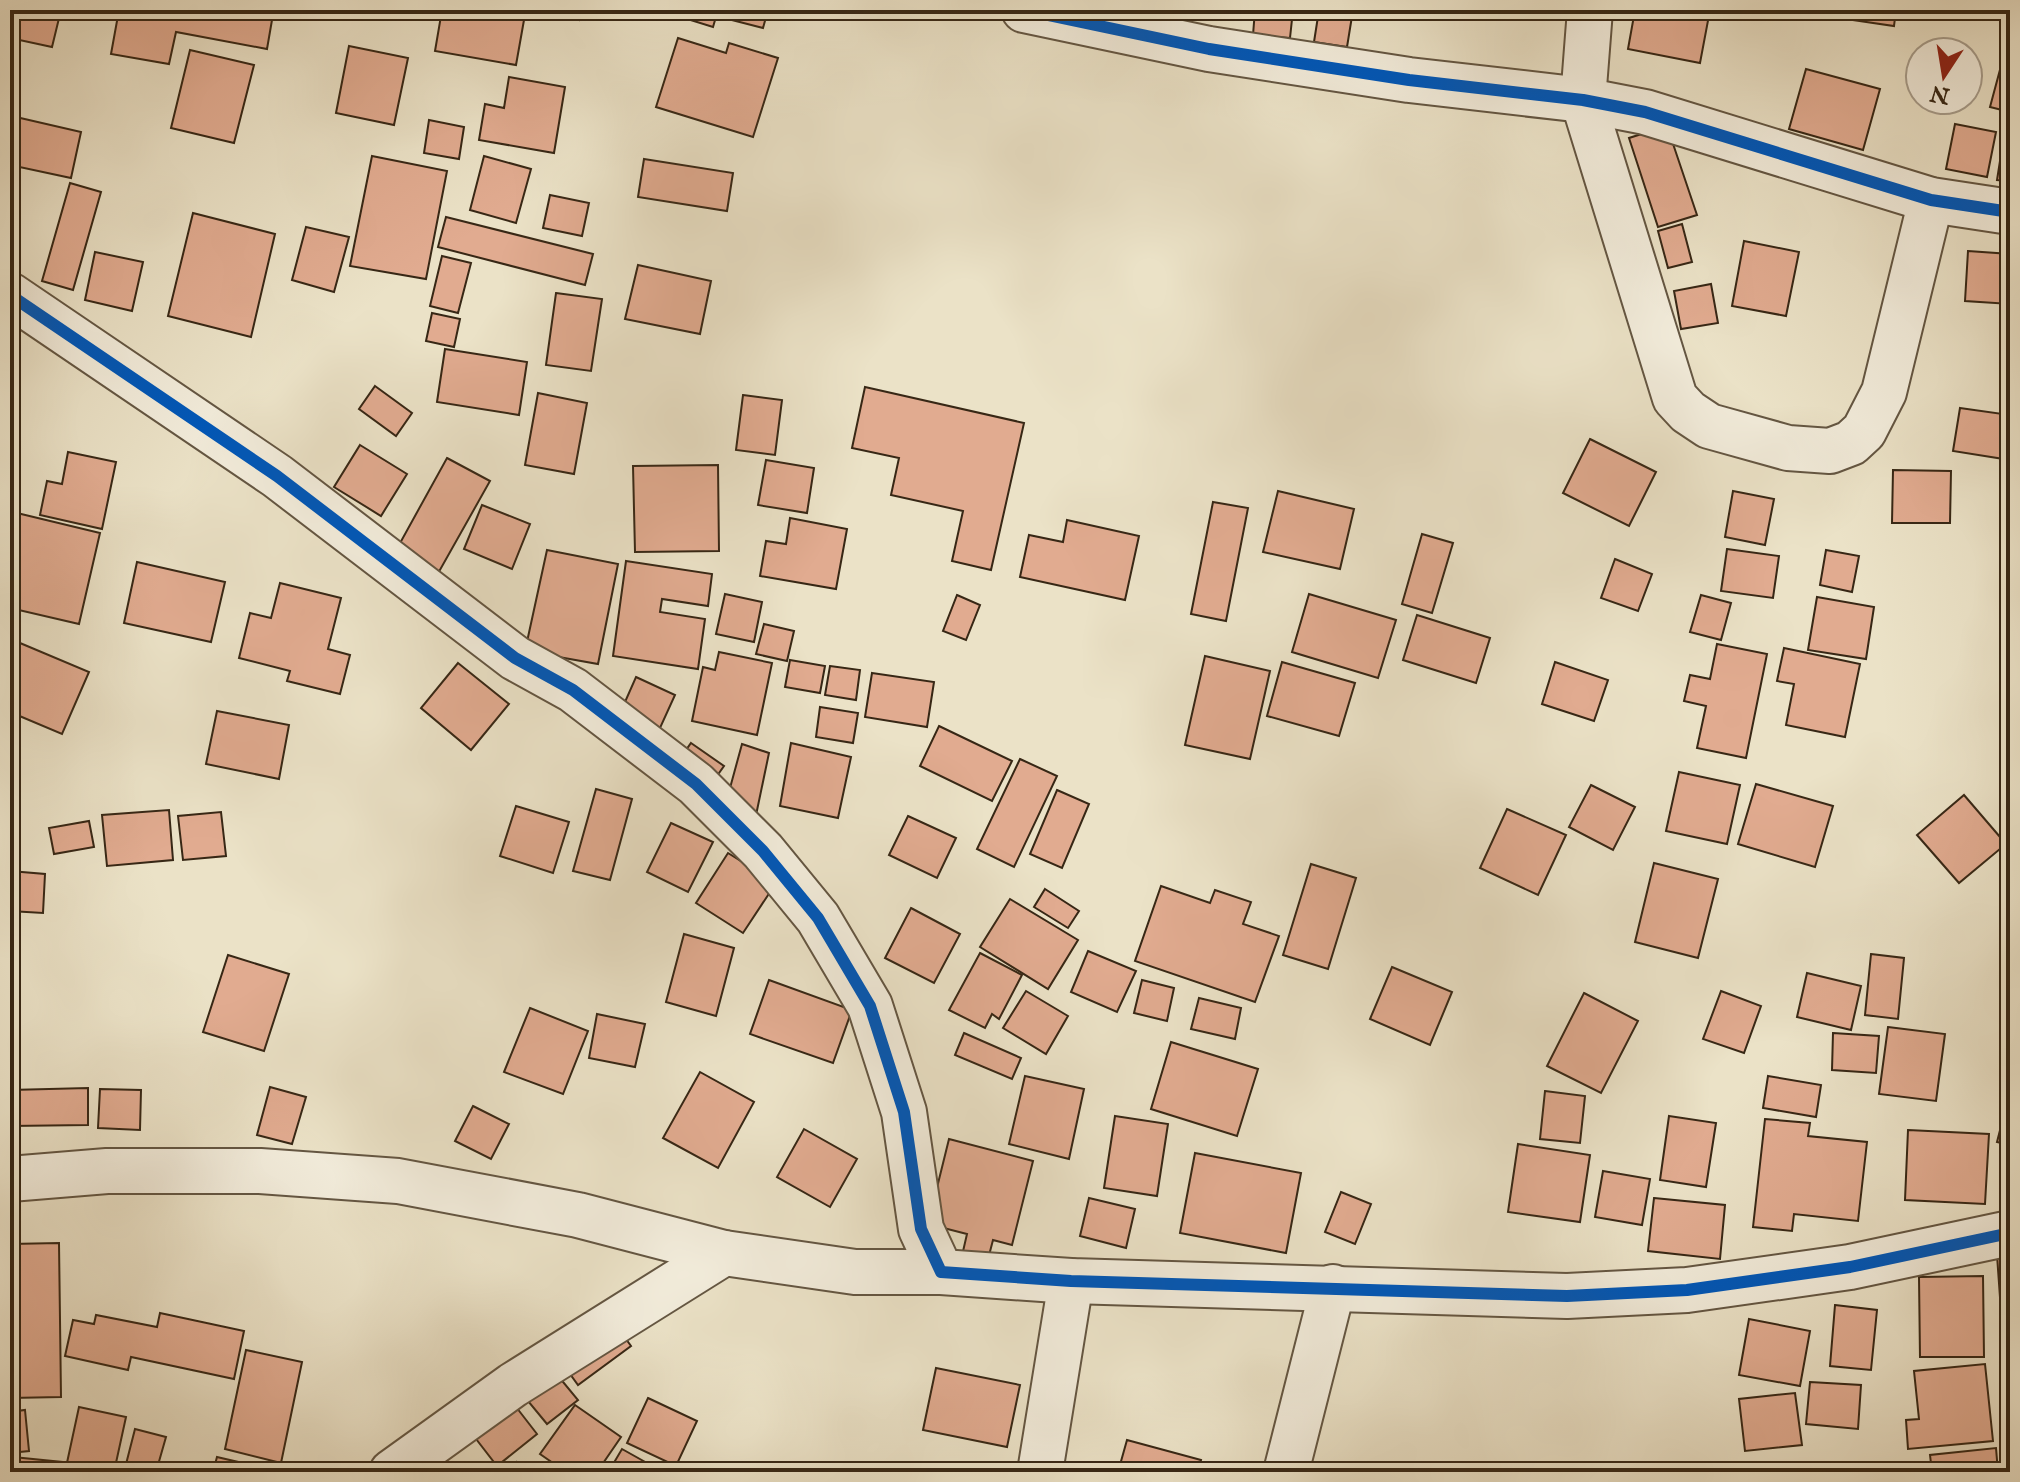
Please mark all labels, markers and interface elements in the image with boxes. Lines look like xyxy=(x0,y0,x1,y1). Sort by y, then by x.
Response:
north arrow xyxy=(1904,36,1984,116)
text: N xyxy=(1928,78,1953,109)

